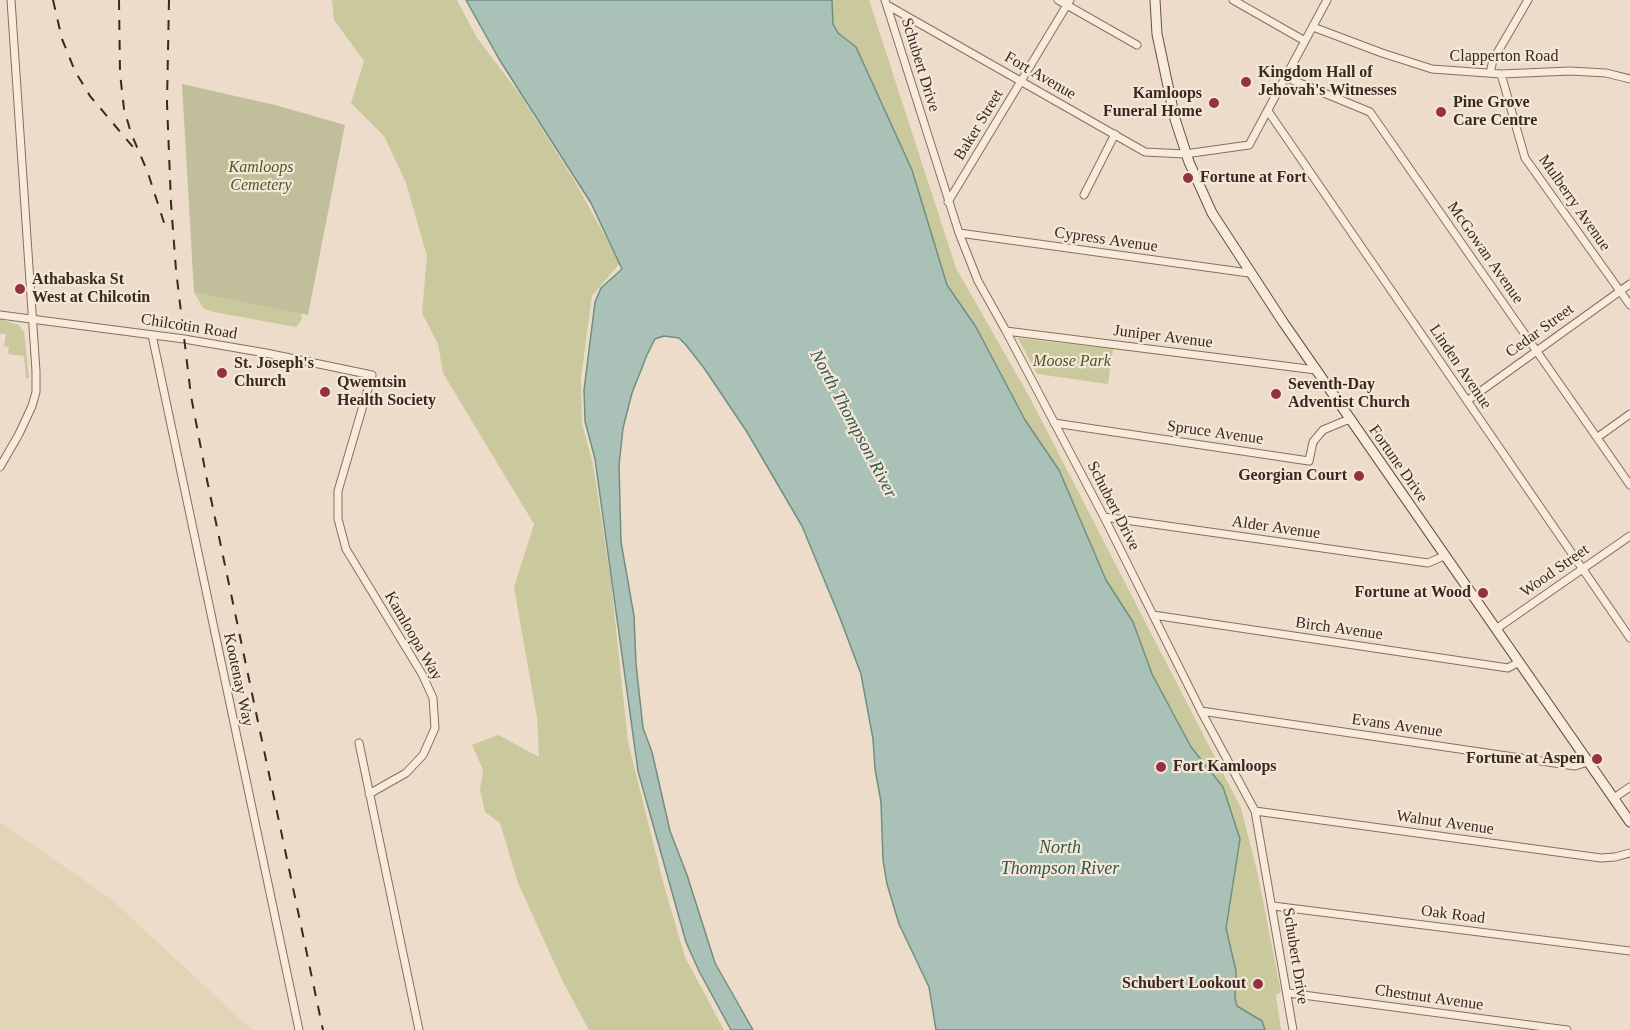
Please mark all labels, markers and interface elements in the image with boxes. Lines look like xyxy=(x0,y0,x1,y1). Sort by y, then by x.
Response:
street label: Schubert Drive xyxy=(897,16,943,114)
street label: Clapperton Road xyxy=(1450,47,1558,67)
street label: Fort Avenue xyxy=(1001,48,1079,104)
place label: Kingdom Hall of Jehovah's Witnesses xyxy=(1258,63,1397,101)
marker: Kingdom Hall of Jehovah's Witnesses xyxy=(1239,75,1253,89)
place label: Kamloops Funeral Home xyxy=(1103,84,1202,122)
street label: Baker Street xyxy=(950,86,1008,164)
place label: Pine Grove Care Centre xyxy=(1453,93,1537,131)
marker: Kamloops Funeral Home xyxy=(1207,96,1221,110)
marker: Pine Grove Care Centre xyxy=(1434,105,1448,119)
street label: Mulberry Avenue xyxy=(1534,151,1614,255)
park label: Kamloops Cemetery xyxy=(229,158,293,196)
place label: Fortune at Fort xyxy=(1200,168,1307,188)
marker: Fortune at Fort xyxy=(1181,171,1195,185)
street label: McGowan Avenue xyxy=(1443,198,1527,308)
street label: Cypress Avenue xyxy=(1053,223,1159,257)
place label: Athabaska St West at Chilcotin xyxy=(32,270,150,308)
marker: Athabaska St West at Chilcotin xyxy=(13,282,27,296)
street label: Cedar Street xyxy=(1502,300,1578,362)
street label: Chilcotin Road xyxy=(139,310,239,344)
street label: Juniper Avenue xyxy=(1112,321,1214,353)
street label: Linden Avenue xyxy=(1425,321,1495,413)
water label: North Thompson River xyxy=(805,346,901,502)
park label: Moose Park xyxy=(1033,352,1111,372)
place label: St. Joseph's Church xyxy=(234,354,314,392)
marker: St. Joseph's Church xyxy=(215,366,229,380)
place label: Qwemtsin Health Society xyxy=(337,373,436,411)
place label: Seventh-Day Adventist Church xyxy=(1288,375,1410,413)
marker: Qwemtsin Health Society xyxy=(318,385,332,399)
marker: Seventh-Day Adventist Church xyxy=(1269,387,1283,401)
street label: Spruce Avenue xyxy=(1166,417,1264,449)
street label: Fortune Drive xyxy=(1364,422,1432,506)
street label: Schubert Drive xyxy=(1082,458,1144,554)
place label: Georgian Court xyxy=(1238,466,1347,486)
marker: Georgian Court xyxy=(1352,469,1366,483)
street label: Alder Avenue xyxy=(1231,512,1321,544)
street label: Wood Street xyxy=(1517,540,1593,602)
place label: Fortune at Wood xyxy=(1355,583,1471,603)
marker: Fortune at Wood xyxy=(1476,586,1490,600)
street label: Kamloopa Way xyxy=(380,588,446,684)
street label: Birch Avenue xyxy=(1294,613,1384,645)
street label: Kootenay Way xyxy=(219,631,257,729)
street label: Evans Avenue xyxy=(1350,710,1444,742)
place label: Fortune at Aspen xyxy=(1466,749,1585,769)
marker: Fortune at Aspen xyxy=(1590,752,1604,766)
place label: Fort Kamloops xyxy=(1173,757,1277,777)
marker: Fort Kamloops xyxy=(1154,760,1168,774)
street label: Walnut Avenue xyxy=(1395,807,1495,839)
water label: North Thompson River xyxy=(1001,837,1119,880)
street label: Oak Road xyxy=(1420,902,1486,928)
street label: Schubert Drive xyxy=(1278,906,1312,1006)
place label: Schubert Lookout xyxy=(1122,974,1246,994)
marker: Schubert Lookout xyxy=(1251,977,1265,991)
street label: Chestnut Avenue xyxy=(1373,981,1485,1015)

